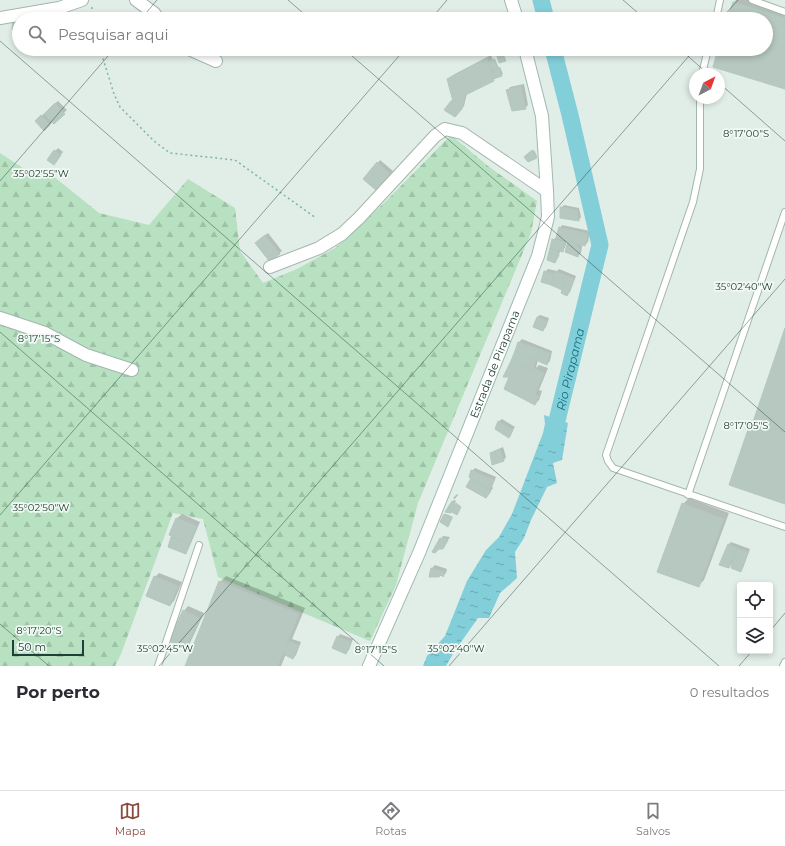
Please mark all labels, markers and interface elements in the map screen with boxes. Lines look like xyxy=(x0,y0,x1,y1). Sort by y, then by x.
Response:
search box xyxy=(12,12,773,56)
icon: search xyxy=(26,23,48,45)
text: Pesquisar aqui xyxy=(58,25,169,44)
north arrow xyxy=(689,68,725,104)
text: 8°17'00"S xyxy=(723,127,769,140)
text: 35°02'55"W xyxy=(13,167,69,180)
text: 35°02'40"W xyxy=(715,280,773,293)
street label: Estrada de Pirapama xyxy=(467,308,523,420)
water label: Rio Pirapama xyxy=(552,326,587,412)
text: 8°17'15"S xyxy=(18,332,60,345)
text: 8°17'05"S xyxy=(723,419,769,432)
text: 35°02'50"W xyxy=(13,501,69,514)
map controls xyxy=(737,582,773,654)
button: locate xyxy=(737,582,773,618)
button: layers xyxy=(737,618,773,654)
text: 8°17'20"S xyxy=(16,624,62,637)
scale bar xyxy=(12,638,84,657)
text: 50 m xyxy=(18,640,46,654)
text: 35°02'45"W xyxy=(137,642,193,655)
text: 35°02'40"W xyxy=(427,642,485,655)
text: 8°17'15"S xyxy=(355,643,397,656)
text: Por perto xyxy=(16,682,100,702)
text: 0 resultados xyxy=(690,684,769,700)
tab: Mapa xyxy=(115,800,146,838)
tab: Rotas xyxy=(375,800,406,838)
tab: Salvos xyxy=(636,800,670,838)

